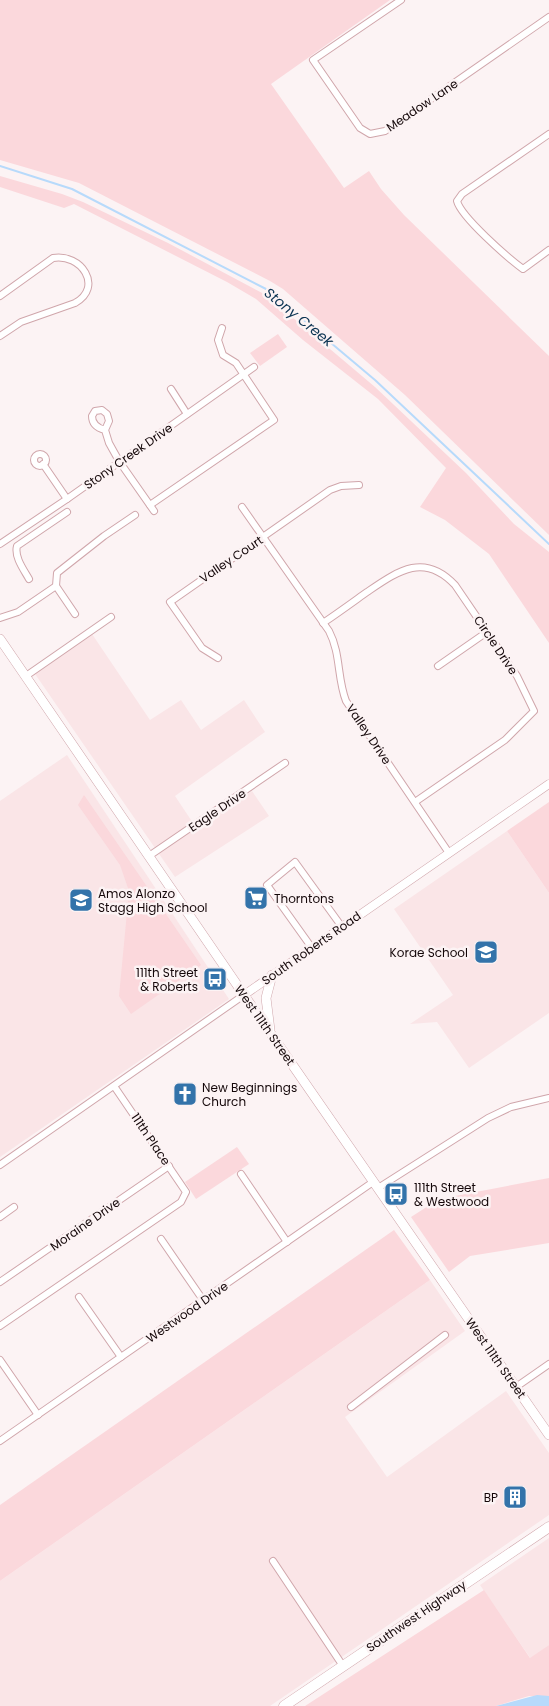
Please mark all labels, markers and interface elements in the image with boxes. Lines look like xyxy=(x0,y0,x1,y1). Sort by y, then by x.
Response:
street label: Meadow Lane xyxy=(383,75,461,135)
water label: Stony Creek xyxy=(260,283,338,352)
street label: Stony Creek Drive xyxy=(80,419,176,493)
street label: Valley Court xyxy=(196,532,266,586)
street label: Circle Drive xyxy=(470,612,522,678)
street label: Valley Drive xyxy=(342,700,396,768)
street label: Eagle Drive xyxy=(185,784,249,836)
place label: Amos Alonzo Stagg High School xyxy=(98,885,208,916)
supermarket icon: Thorntons xyxy=(243,885,269,911)
school or university icon: Amos Alonzo Stagg High School xyxy=(68,887,94,913)
place label: Thorntons xyxy=(274,890,334,907)
street label: South Roberts Road xyxy=(258,907,364,989)
school or university icon: Korae School xyxy=(473,939,499,965)
place label: Korae School xyxy=(390,944,468,961)
place label: 111th Street & Roberts xyxy=(136,964,198,995)
bus stop icon: 111th Street & Roberts xyxy=(202,966,228,992)
street label: West 111th Street xyxy=(231,981,299,1069)
place label: New Beginnings Church xyxy=(202,1079,297,1110)
church icon: New Beginnings Church xyxy=(172,1081,198,1107)
street label: 111th Place xyxy=(127,1110,175,1168)
place label: 111th Street & Westwood xyxy=(414,1179,489,1210)
bus stop icon: 111th Street & Westwood xyxy=(383,1181,409,1207)
street label: Moraine Drive xyxy=(47,1194,123,1254)
street label: Westwood Drive xyxy=(143,1277,231,1347)
street label: West 111th Street xyxy=(462,1314,530,1402)
building icon: BP xyxy=(502,1484,528,1510)
place label: BP xyxy=(484,1489,498,1506)
street label: Southwest Highway xyxy=(363,1576,470,1656)

